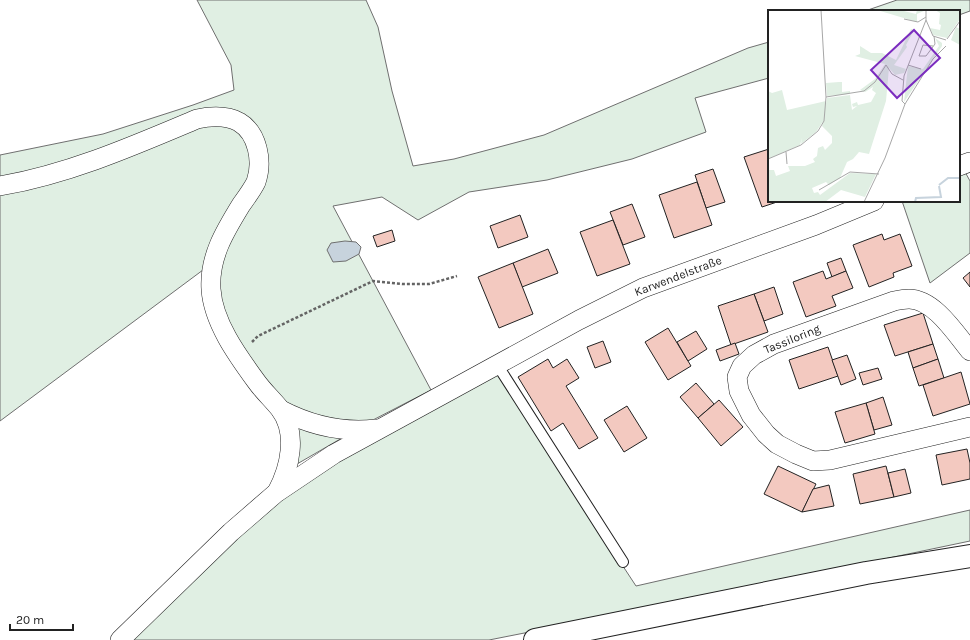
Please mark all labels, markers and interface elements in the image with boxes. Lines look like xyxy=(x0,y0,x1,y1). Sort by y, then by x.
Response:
inset map xyxy=(768,10,960,202)
street label: Karwendelstraße xyxy=(632,253,724,299)
street label: Tassiloring xyxy=(762,321,822,357)
scale bar xyxy=(10,606,73,632)
text: 20 m xyxy=(16,613,44,627)

